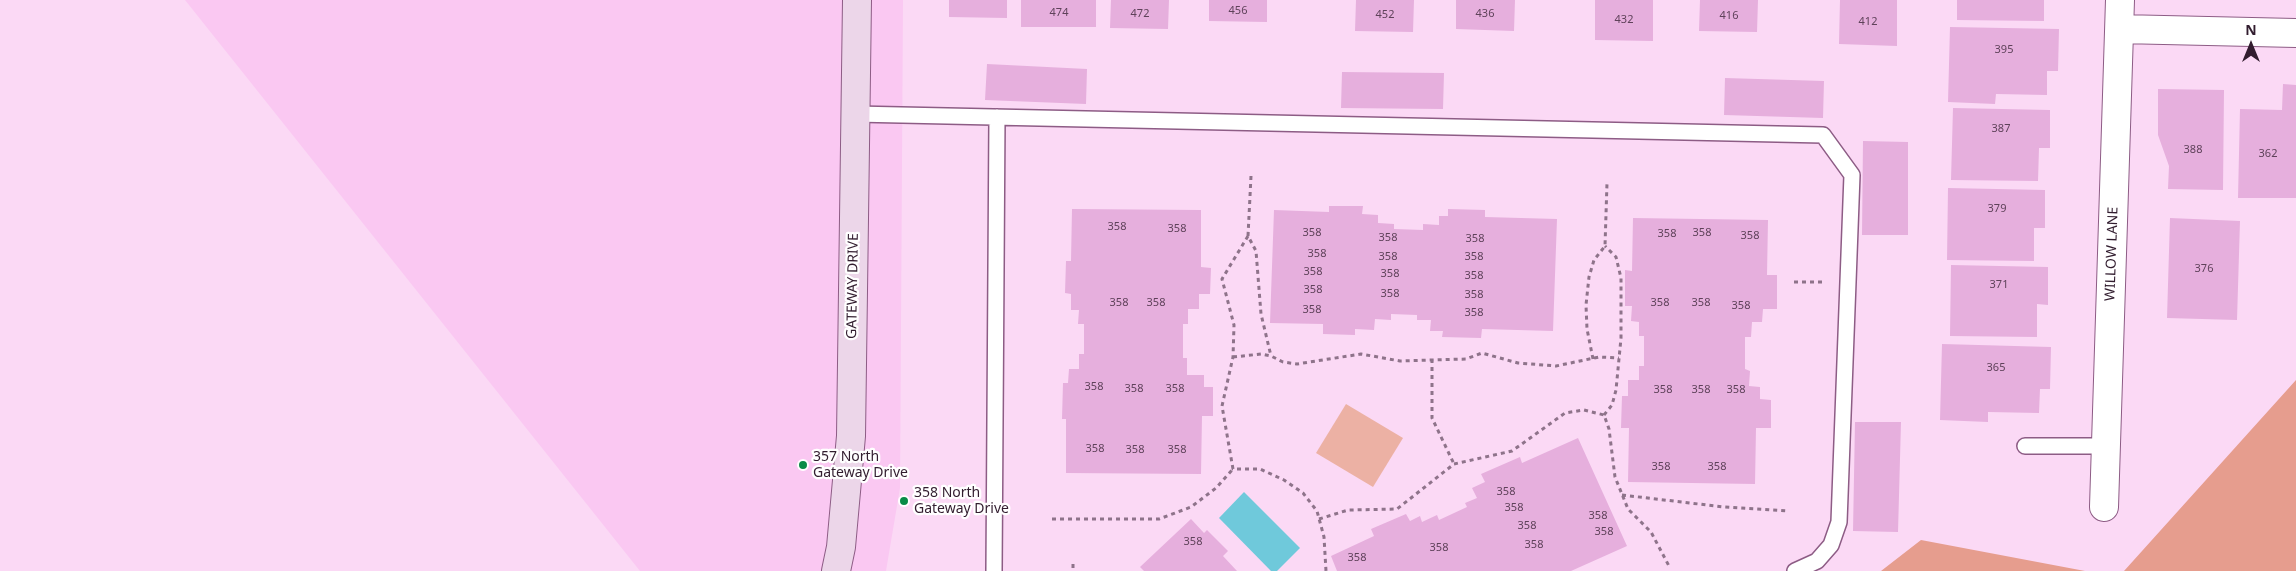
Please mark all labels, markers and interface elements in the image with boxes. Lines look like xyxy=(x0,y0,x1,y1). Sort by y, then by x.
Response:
house number: 456 xyxy=(1229,4,1247,18)
house number: 474 xyxy=(1050,6,1068,20)
house number: 472 xyxy=(1131,7,1149,21)
house number: 436 xyxy=(1476,7,1494,21)
house number: 452 xyxy=(1376,8,1394,22)
house number: 416 xyxy=(1720,9,1738,23)
house number: 432 xyxy=(1615,13,1633,27)
house number: 412 xyxy=(1859,15,1877,29)
north arrow xyxy=(2226,20,2276,70)
text: N xyxy=(2245,20,2257,39)
house number: 395 xyxy=(1995,43,2013,57)
house number: 387 xyxy=(1992,122,2010,136)
house number: 388 xyxy=(2184,143,2202,157)
house number: 362 xyxy=(2259,147,2277,161)
house number: 379 xyxy=(1988,202,2006,216)
street label: WILLOW LANE xyxy=(2102,207,2122,301)
house number: 358 xyxy=(1108,220,1126,234)
house number: 358 xyxy=(1168,222,1186,236)
house number: 358 xyxy=(1303,226,1321,240)
house number: 358 xyxy=(1693,226,1711,240)
house number: 358 xyxy=(1658,227,1676,241)
house number: 358 xyxy=(1741,229,1759,243)
house number: 358 xyxy=(1379,231,1397,245)
house number: 358 xyxy=(1466,232,1484,246)
street label: GATEWAY DRIVE xyxy=(844,233,862,339)
house number: 358 xyxy=(1308,247,1326,261)
house number: 358 xyxy=(1379,250,1397,264)
house number: 358 xyxy=(1465,250,1483,264)
house number: 376 xyxy=(2195,262,2213,276)
house number: 358 xyxy=(1304,265,1322,279)
house number: 358 xyxy=(1381,267,1399,281)
house number: 358 xyxy=(1465,269,1483,283)
house number: 371 xyxy=(1990,278,2008,292)
house number: 358 xyxy=(1304,283,1322,297)
house number: 358 xyxy=(1381,287,1399,301)
house number: 358 xyxy=(1465,288,1483,302)
house number: 358 xyxy=(1110,296,1128,310)
house number: 358 xyxy=(1147,296,1165,310)
house number: 358 xyxy=(1651,296,1669,310)
house number: 358 xyxy=(1692,296,1710,310)
house number: 358 xyxy=(1732,299,1750,313)
house number: 358 xyxy=(1303,303,1321,317)
house number: 358 xyxy=(1465,306,1483,320)
house number: 365 xyxy=(1987,361,2005,375)
house number: 358 xyxy=(1085,380,1103,394)
house number: 358 xyxy=(1125,382,1143,396)
house number: 358 xyxy=(1166,382,1184,396)
house number: 358 xyxy=(1654,383,1672,397)
house number: 358 xyxy=(1692,383,1710,397)
house number: 358 xyxy=(1727,383,1745,397)
house number: 358 xyxy=(1086,442,1104,456)
house number: 358 xyxy=(1126,443,1144,457)
house number: 358 xyxy=(1168,443,1186,457)
place label: 357 North Gateway Drive xyxy=(813,449,908,482)
marker: 357 North Gateway Drive xyxy=(797,459,809,471)
house number: 358 xyxy=(1652,460,1670,474)
house number: 358 xyxy=(1708,460,1726,474)
place label: 358 North Gateway Drive xyxy=(914,485,1009,518)
house number: 358 xyxy=(1497,485,1515,499)
marker: 358 North Gateway Drive xyxy=(898,495,910,507)
house number: 358 xyxy=(1505,501,1523,515)
house number: 358 xyxy=(1589,509,1607,523)
house number: 358 xyxy=(1518,519,1536,533)
house number: 358 xyxy=(1595,525,1613,539)
house number: 358 xyxy=(1184,535,1202,549)
house number: 358 xyxy=(1525,538,1543,552)
house number: 358 xyxy=(1430,541,1448,555)
house number: 358 xyxy=(1348,551,1366,565)

